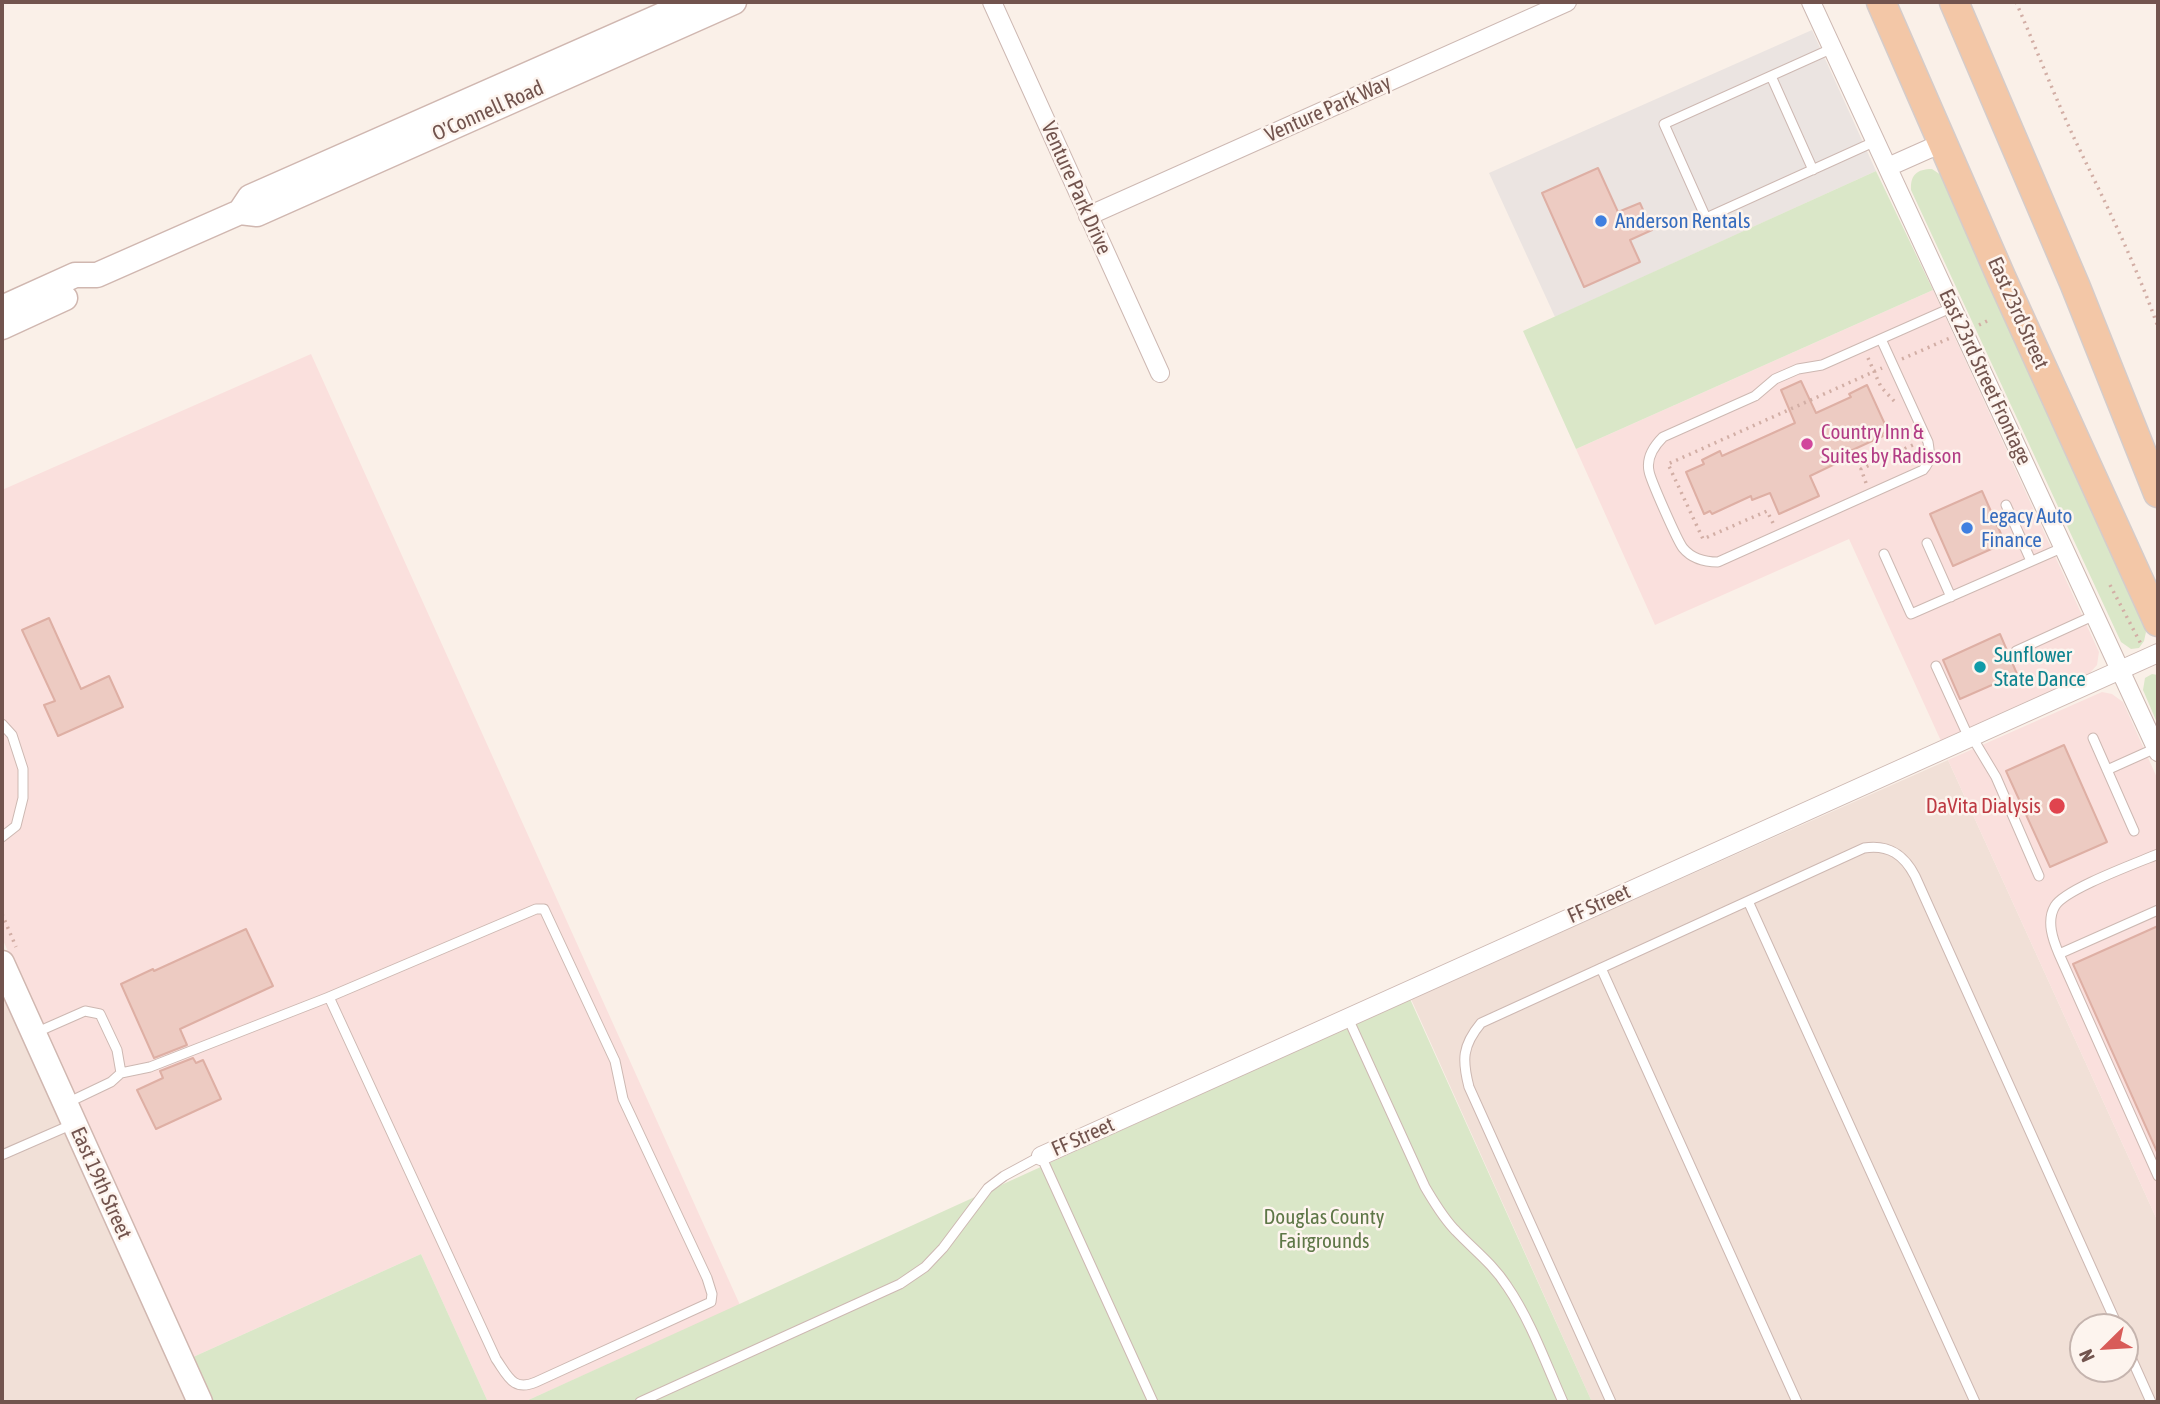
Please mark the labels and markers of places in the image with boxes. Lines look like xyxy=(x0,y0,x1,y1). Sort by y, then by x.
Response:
place label: Anderson Rentals xyxy=(1615,208,1751,234)
marker: Anderson Rentals xyxy=(1593,213,1609,229)
place label: Country Inn & Suites by Radisson xyxy=(1821,419,1962,469)
marker: Country Inn & Suites by Radisson xyxy=(1799,436,1815,452)
place label: Legacy Auto Finance xyxy=(1981,503,2072,553)
marker: Legacy Auto Finance xyxy=(1959,520,1975,536)
place label: Sunflower State Dance xyxy=(1994,642,2086,692)
marker: Sunflower State Dance xyxy=(1972,659,1988,675)
place label: DaVita Dialysis xyxy=(1926,793,2041,819)
marker: DaVita Dialysis xyxy=(2047,796,2067,816)

